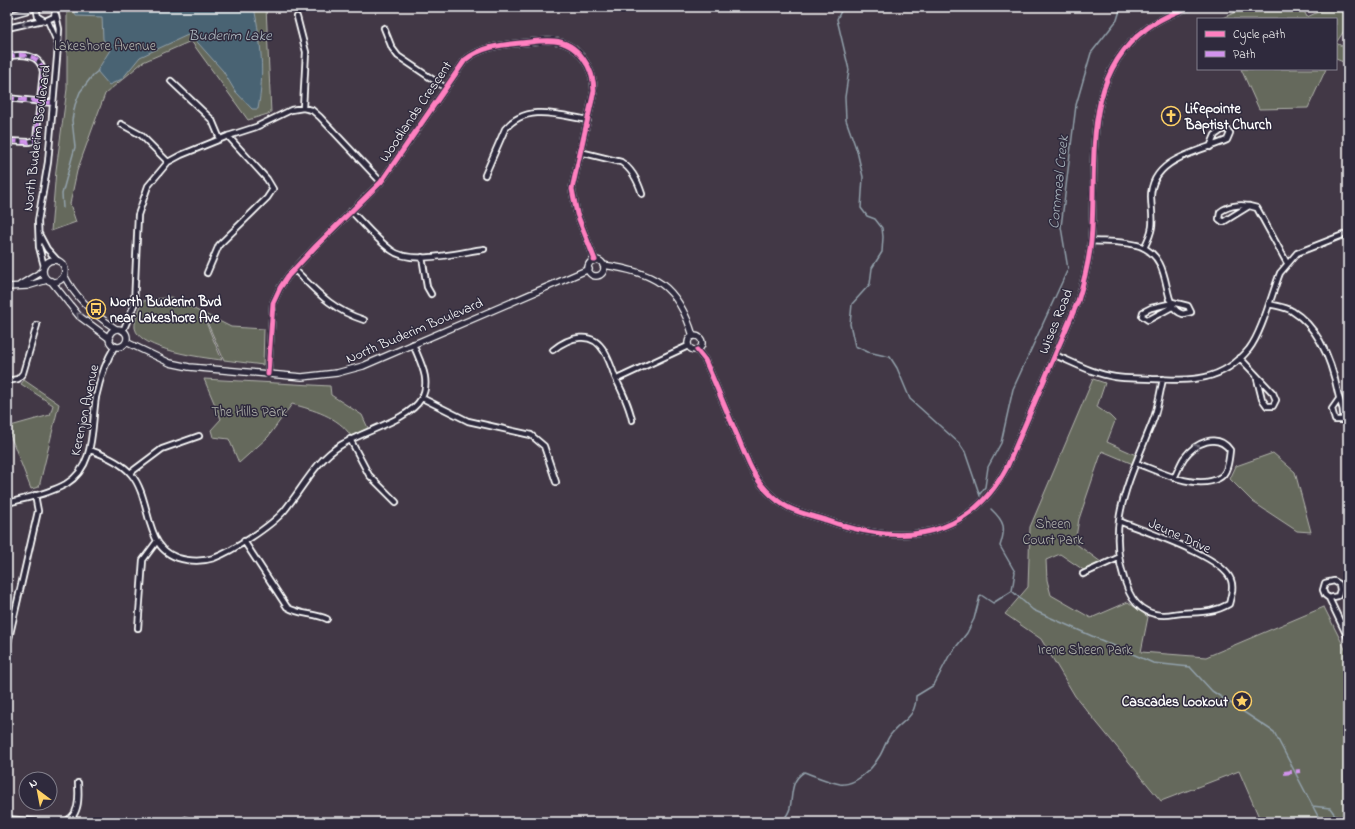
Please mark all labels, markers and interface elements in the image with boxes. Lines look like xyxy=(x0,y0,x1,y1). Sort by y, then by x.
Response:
legend xyxy=(1197,18,1337,70)
one-way arrow xyxy=(22,20,28,28)
water label: Buderim Lake xyxy=(188,25,273,47)
text: Cycle path xyxy=(1233,26,1285,45)
park label: Lakeshore Avenue xyxy=(54,36,157,57)
text: Path xyxy=(1233,46,1256,64)
street label: Woodlands Crescent xyxy=(375,57,458,167)
street label: North Buderim Boulevard xyxy=(18,64,57,212)
place label: Lifepointe Baptist Church xyxy=(1184,99,1272,136)
church icon: Lifepointe Baptist Church xyxy=(1160,105,1182,127)
water label: Cornmeal Creek xyxy=(1043,133,1075,230)
street label: Wises Road xyxy=(1034,286,1079,357)
place label: North Buderim Bvd near Lakeshore Ave xyxy=(110,292,222,329)
street label: North Buderim Boulevard xyxy=(343,293,487,370)
bus stop icon: North Buderim Bvd near Lakeshore Ave xyxy=(85,298,107,320)
one-way arrow xyxy=(76,312,84,319)
street label: Kerenjon Avenue xyxy=(66,362,106,458)
park label: The Hills Park xyxy=(211,402,288,423)
one-way arrow xyxy=(1193,444,1200,452)
street label: Jeune Drive xyxy=(1145,513,1215,560)
park label: Sheen Court Park xyxy=(1023,514,1084,551)
park label: Irene Sheen Park xyxy=(1038,640,1133,661)
place icon: Cascades Lookout xyxy=(1231,690,1253,712)
place label: Cascades Lookout xyxy=(1122,692,1228,713)
north arrow xyxy=(18,771,58,811)
text: N xyxy=(26,775,41,792)

